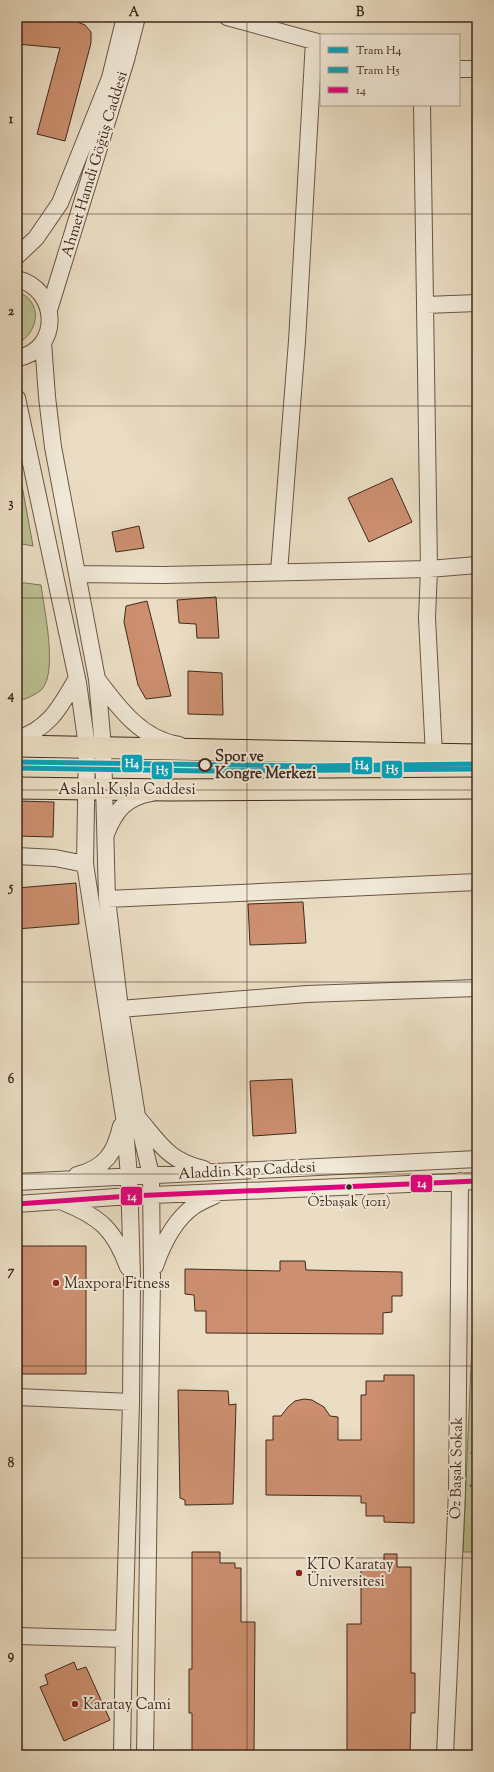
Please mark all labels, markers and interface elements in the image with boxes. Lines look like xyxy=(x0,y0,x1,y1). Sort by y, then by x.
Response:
text: A xyxy=(129,4,140,22)
text: B xyxy=(356,4,365,22)
legend xyxy=(320,34,460,106)
text: Tram H4 xyxy=(356,42,401,60)
text: Tram H5 xyxy=(356,62,400,80)
street label: Ahmet Hamdi Göğüş Caddesi xyxy=(57,69,134,260)
text: 14 xyxy=(356,82,366,100)
text: 1 xyxy=(9,111,14,129)
text: 2 xyxy=(8,303,15,321)
text: 3 xyxy=(8,495,14,513)
text: 4 xyxy=(7,687,15,705)
place label: Spor ve Kongre Merkezi xyxy=(215,747,317,785)
line badge: H4 xyxy=(121,754,143,773)
text: H4 xyxy=(124,756,140,772)
line badge: H4 xyxy=(351,756,373,775)
marker: Spor ve Kongre Merkezi xyxy=(198,758,212,772)
text: H4 xyxy=(354,758,370,774)
line badge: H5 xyxy=(381,760,403,779)
line badge: H5 xyxy=(151,761,173,780)
text: H5 xyxy=(385,762,398,778)
text: H5 xyxy=(155,763,168,779)
street label: Aslanlı Kışla Caddesi xyxy=(58,780,196,801)
text: 5 xyxy=(8,879,14,897)
text: 6 xyxy=(8,1071,15,1089)
street label: Aladdin Kap Caddesi xyxy=(178,1157,316,1186)
line badge: 14 xyxy=(410,1174,433,1193)
text: 14 xyxy=(416,1176,427,1192)
marker: Özbaşak (1011) xyxy=(344,1182,354,1192)
line badge: 14 xyxy=(120,1186,143,1206)
text: 14 xyxy=(126,1189,137,1205)
place label: Özbaşak (1011) xyxy=(308,1192,390,1213)
text: 7 xyxy=(8,1263,15,1281)
place label: Maxpora Fitness xyxy=(64,1274,170,1295)
marker: Maxpora Fitness xyxy=(51,1278,61,1288)
street label: Öz Başak Sokak xyxy=(445,1417,469,1519)
text: 8 xyxy=(8,1455,15,1473)
place label: KTO Karatay Üniversitesi xyxy=(307,1555,394,1593)
marker: KTO Karatay Üniversitesi xyxy=(294,1568,304,1578)
text: 9 xyxy=(8,1647,15,1665)
place label: Karatay Cami xyxy=(83,1695,171,1716)
marker: Karatay Cami xyxy=(70,1699,80,1709)

